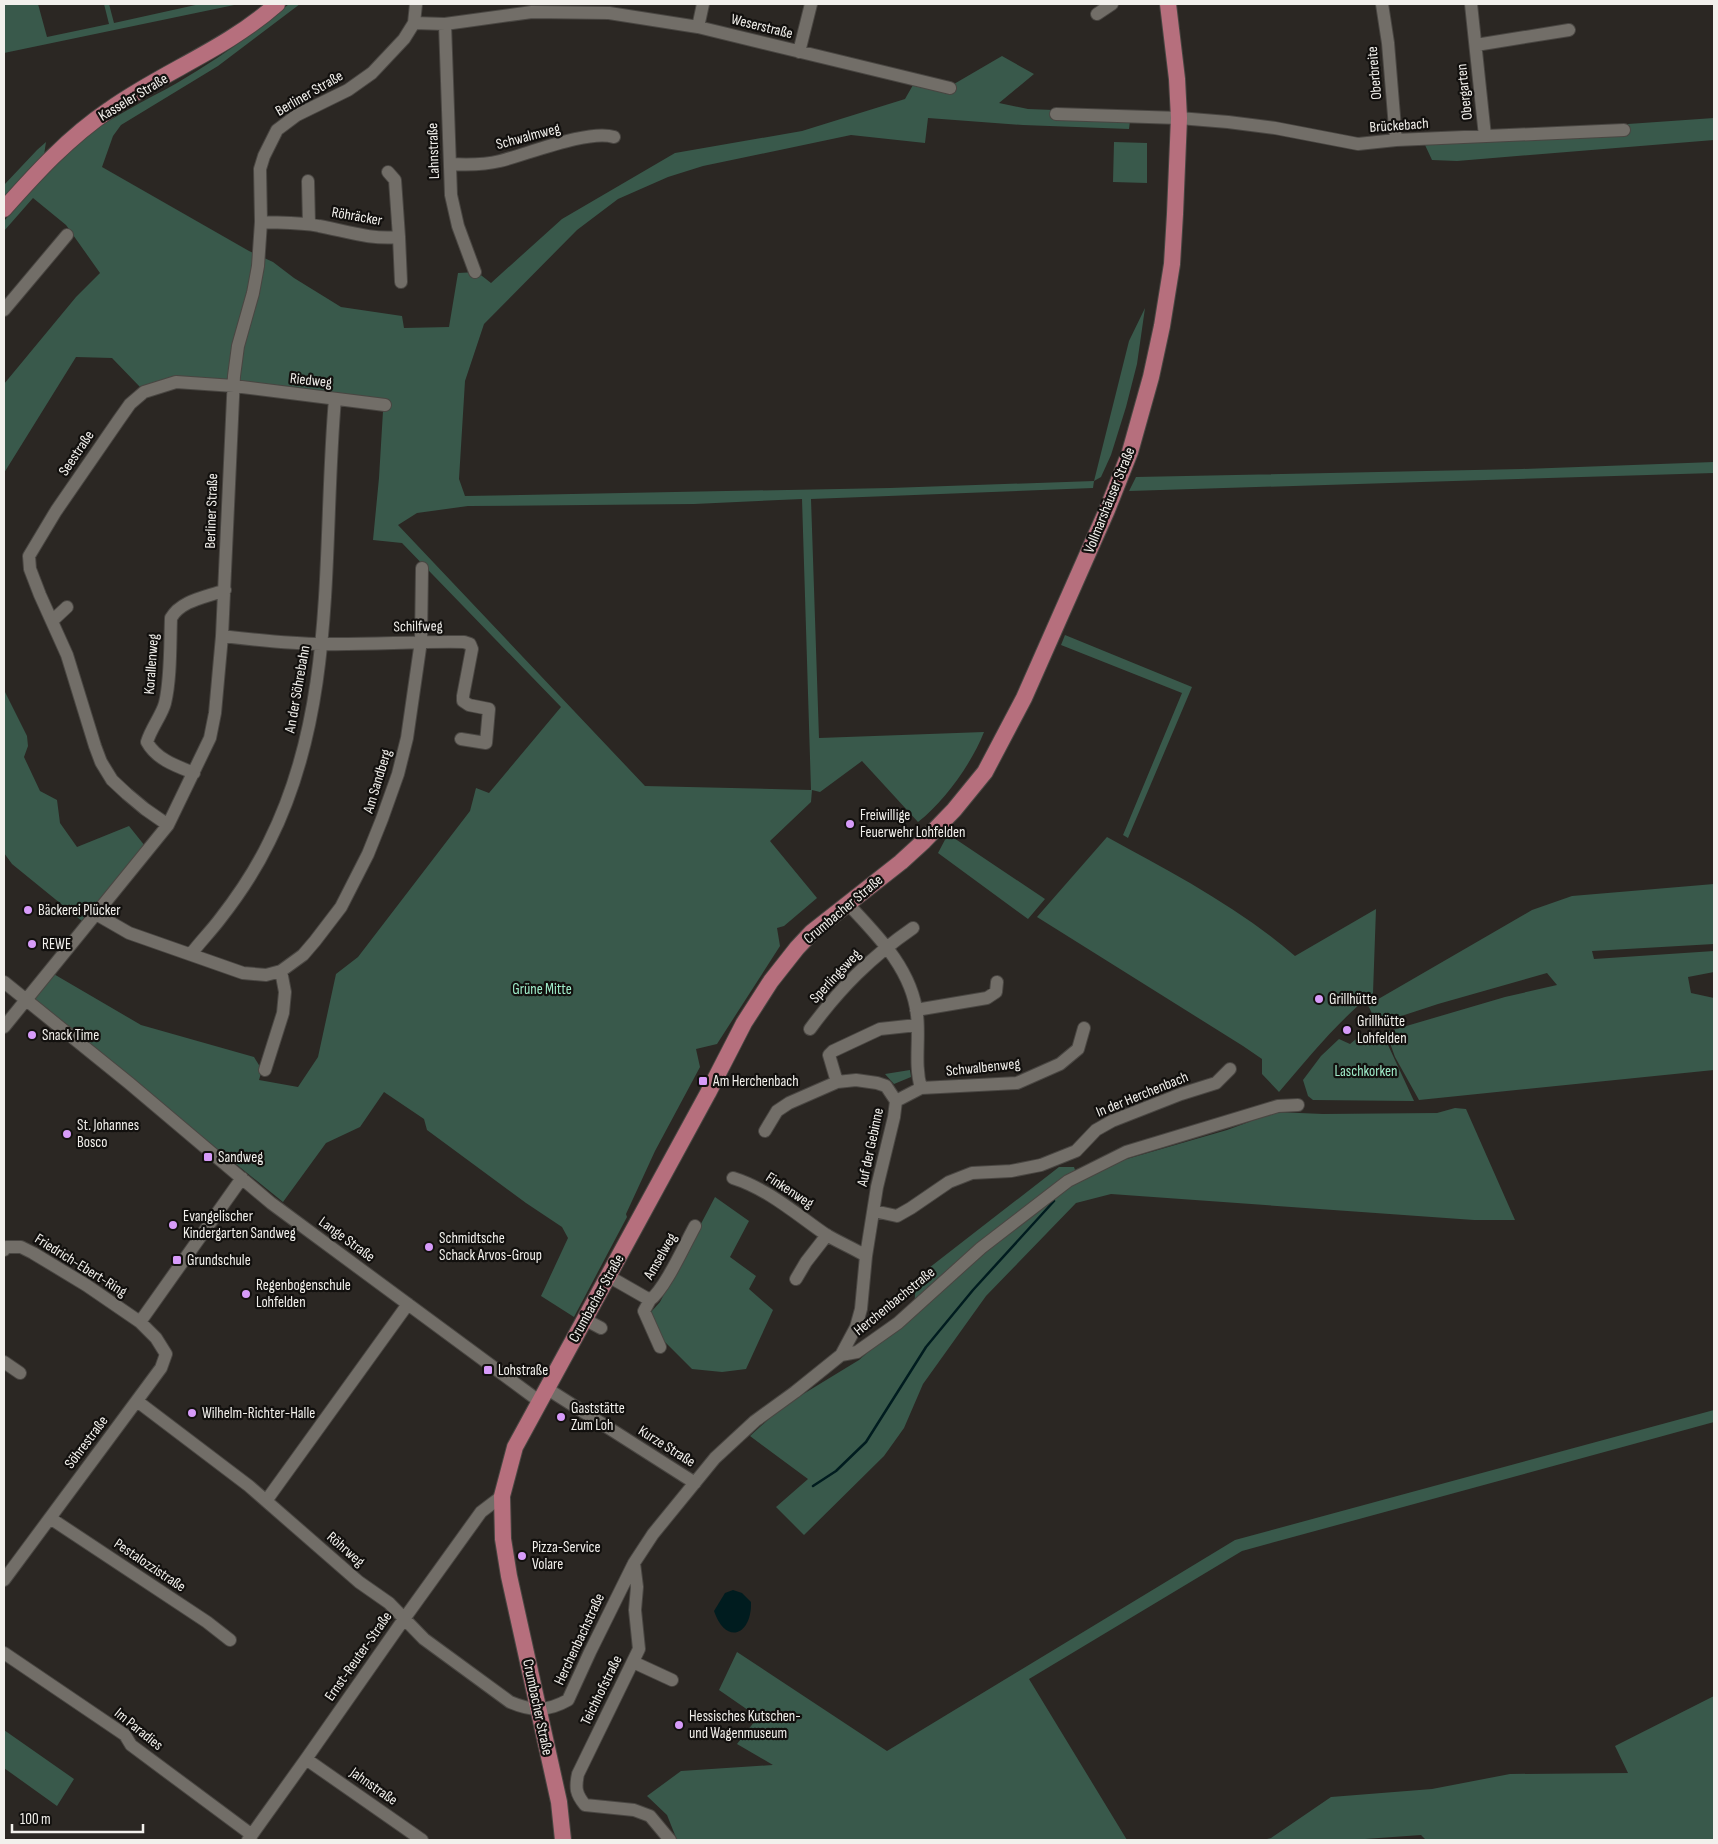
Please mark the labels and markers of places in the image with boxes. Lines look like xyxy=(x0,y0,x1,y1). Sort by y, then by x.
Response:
place label: Freiwillige Feuerwehr Lohfelden xyxy=(860,806,965,842)
marker: Freiwillige Feuerwehr Lohfelden xyxy=(844,818,856,830)
place label: Bäckerei Plücker xyxy=(38,901,121,920)
marker: Bäckerei Plücker xyxy=(22,904,34,916)
place label: REWE xyxy=(42,935,71,954)
marker: REWE xyxy=(26,938,38,950)
place label: Grillhütte xyxy=(1329,990,1377,1009)
marker: Grillhütte xyxy=(1313,993,1325,1005)
place label: Grillhütte Lohfelden xyxy=(1357,1012,1407,1048)
marker: Grillhütte Lohfelden xyxy=(1341,1024,1353,1036)
place label: Snack Time xyxy=(42,1026,99,1045)
marker: Snack Time xyxy=(26,1029,38,1041)
place label: Am Herchenbach xyxy=(712,1072,799,1091)
marker: Am Herchenbach xyxy=(697,1075,709,1087)
place label: St. Johannes Bosco xyxy=(77,1116,139,1152)
marker: St. Johannes Bosco xyxy=(61,1128,73,1140)
place label: Sandweg xyxy=(218,1148,263,1167)
marker: Sandweg xyxy=(202,1151,214,1163)
place label: Evangelischer Kindergarten Sandweg xyxy=(183,1207,296,1243)
marker: Evangelischer Kindergarten Sandweg xyxy=(167,1219,179,1231)
place label: Schmidtsche Schack Arvos-Group xyxy=(439,1229,542,1265)
marker: Schmidtsche Schack Arvos-Group xyxy=(423,1241,435,1253)
place label: Grundschule xyxy=(187,1251,251,1270)
marker: Grundschule xyxy=(171,1254,183,1266)
place label: Regenbogenschule Lohfelden xyxy=(256,1276,351,1312)
marker: Regenbogenschule Lohfelden xyxy=(240,1288,252,1300)
place label: Lohstraße xyxy=(498,1361,548,1380)
marker: Lohstraße xyxy=(482,1364,494,1376)
place label: Gaststätte Zum Loh xyxy=(571,1399,625,1435)
place label: Wilhelm-Richter-Halle xyxy=(202,1404,315,1423)
marker: Wilhelm-Richter-Halle xyxy=(186,1407,198,1419)
marker: Gaststätte Zum Loh xyxy=(555,1411,567,1423)
place label: Pizza-Service Volare xyxy=(532,1538,601,1574)
marker: Pizza-Service Volare xyxy=(516,1550,528,1562)
place label: Hessisches Kutschen- und Wagenmuseum xyxy=(689,1707,801,1743)
marker: Hessisches Kutschen- und Wagenmuseum xyxy=(673,1719,685,1731)

